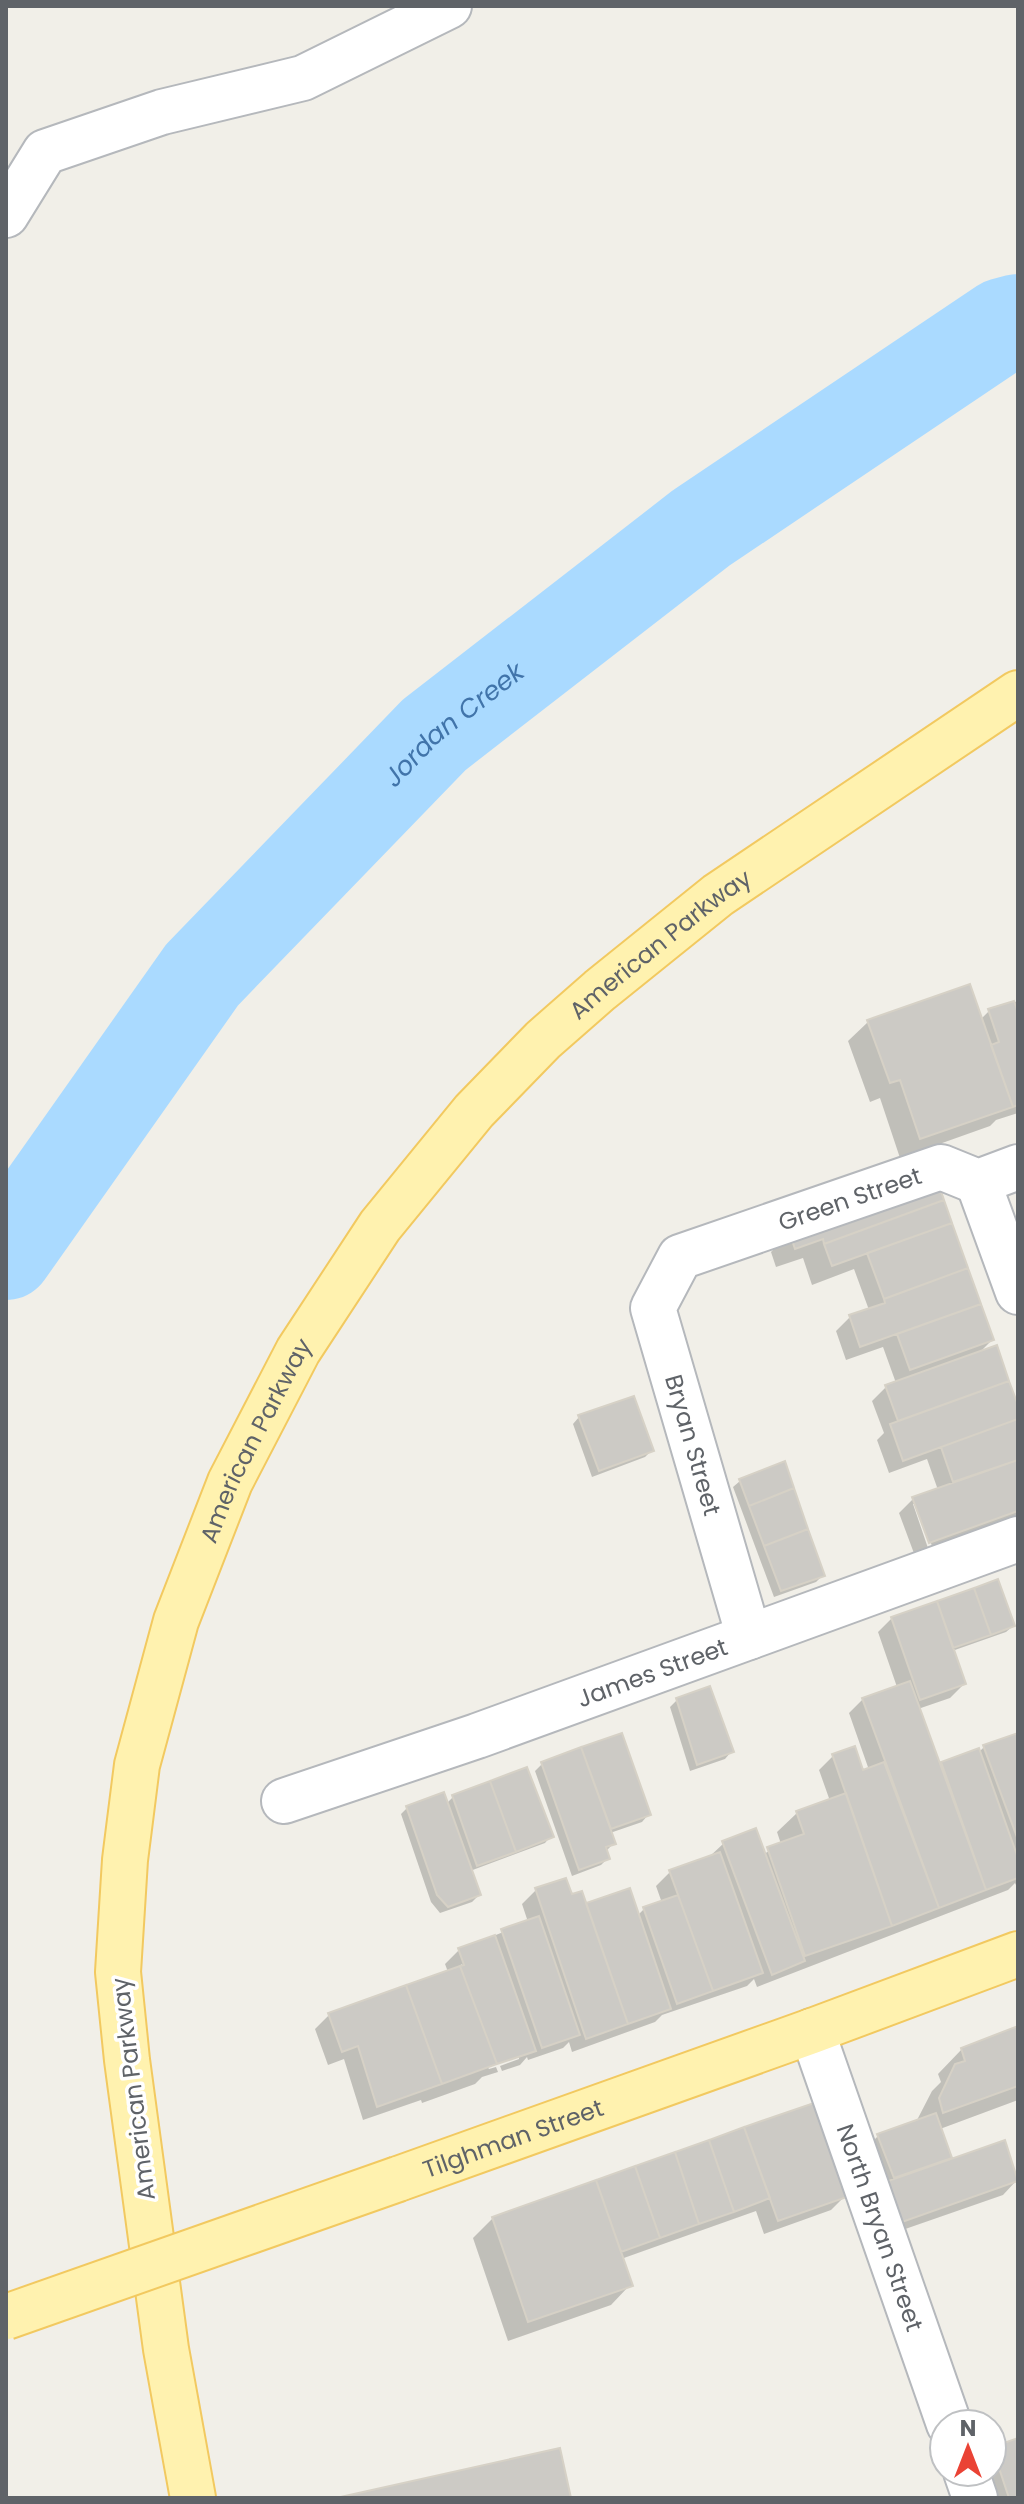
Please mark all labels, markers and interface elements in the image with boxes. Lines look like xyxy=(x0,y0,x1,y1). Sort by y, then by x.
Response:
water label: Jordan Creek xyxy=(376,653,533,795)
street label: American Parkway xyxy=(562,861,758,1026)
street label: Green Street xyxy=(774,1158,926,1238)
street label: American Parkway xyxy=(191,1331,319,1548)
street label: Bryan Street xyxy=(657,1371,729,1519)
street label: James Street xyxy=(572,1630,732,1715)
street label: American Parkway xyxy=(103,1975,163,2202)
street label: Tilghman Street xyxy=(418,2090,608,2185)
street label: North Bryan Street xyxy=(829,2119,932,2335)
north arrow xyxy=(928,2408,1008,2488)
text: N xyxy=(960,2413,976,2444)

